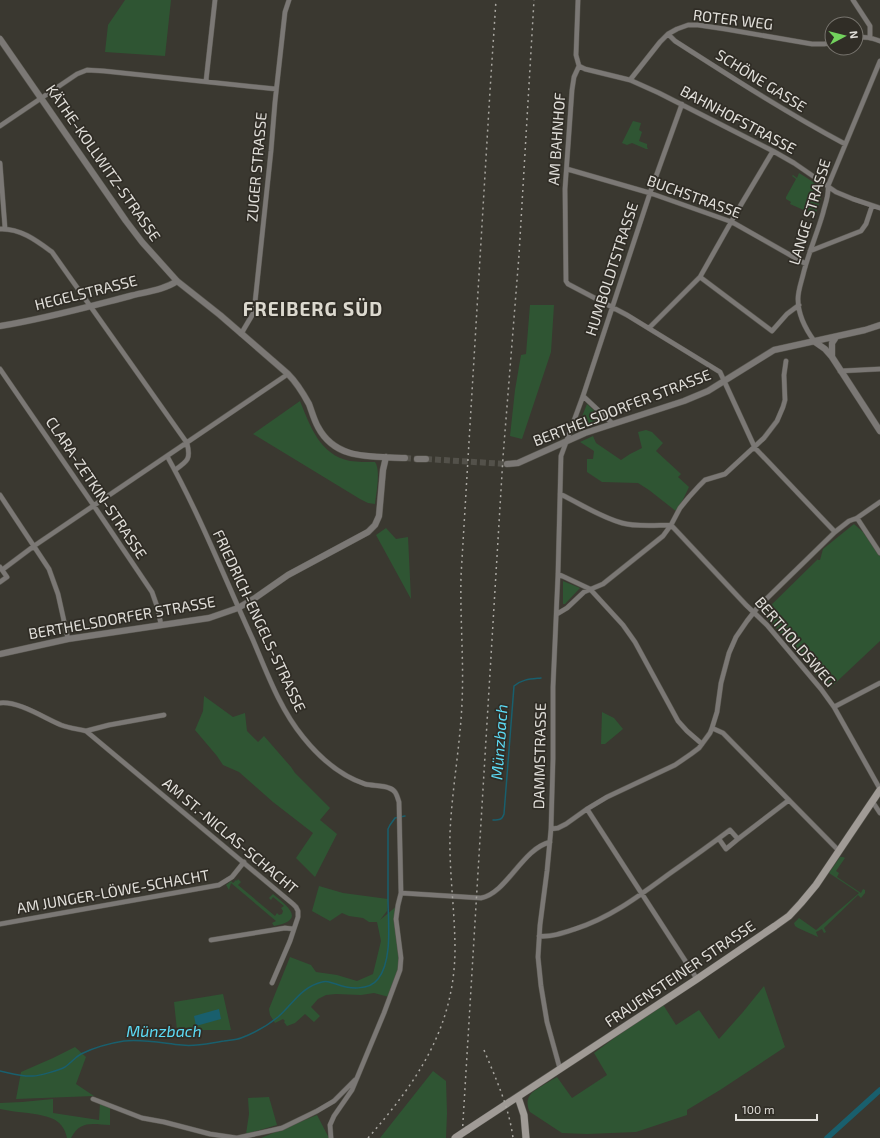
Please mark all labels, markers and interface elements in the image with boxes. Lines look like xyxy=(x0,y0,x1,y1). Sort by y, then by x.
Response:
street label: ROTER WEG xyxy=(692,5,774,33)
north arrow xyxy=(824,16,864,56)
text: N xyxy=(847,30,861,40)
street label: SCHÖNE GASSE xyxy=(713,45,810,115)
street label: KÄTHE-KOLLWITZ-STRASSE xyxy=(43,81,165,244)
street label: BAHNHOFSTRASSE xyxy=(678,81,799,157)
street label: AM BAHNHOF xyxy=(544,92,568,186)
street label: ZUGER STRASSE xyxy=(242,111,270,222)
street label: LANGE STRASSE xyxy=(784,157,834,267)
street label: BUCHSTRASSE xyxy=(645,171,744,221)
street label: HUMBOLDTSTRASSE xyxy=(581,200,641,338)
street label: HEGELSTRASSE xyxy=(33,271,139,313)
district label: FREIBERG SÜD xyxy=(243,297,383,320)
street label: BERTHELSDORFER STRASSE xyxy=(530,365,713,449)
street label: CLARA-ZETKIN-STRASSE xyxy=(43,413,151,562)
street label: FRIEDRICH-ENGELS-STRASSE xyxy=(210,527,310,714)
street label: BERTHELSDORFER STRASSE xyxy=(27,592,217,642)
street label: BERTHOLDSWEG xyxy=(752,593,840,690)
street label: DAMMSTRASSE xyxy=(529,703,549,809)
water label: Münzbach xyxy=(486,704,511,780)
street label: AM ST.-NICLAS-SCHACHT xyxy=(159,773,302,897)
street label: AM JUNGER-LÖWE-SCHACHT xyxy=(15,865,211,917)
street label: FRAUENSTEINER STRASSE xyxy=(601,916,758,1030)
water label: Münzbach xyxy=(126,1021,202,1040)
scale bar xyxy=(736,1096,817,1122)
text: 100 m xyxy=(742,1102,774,1116)

